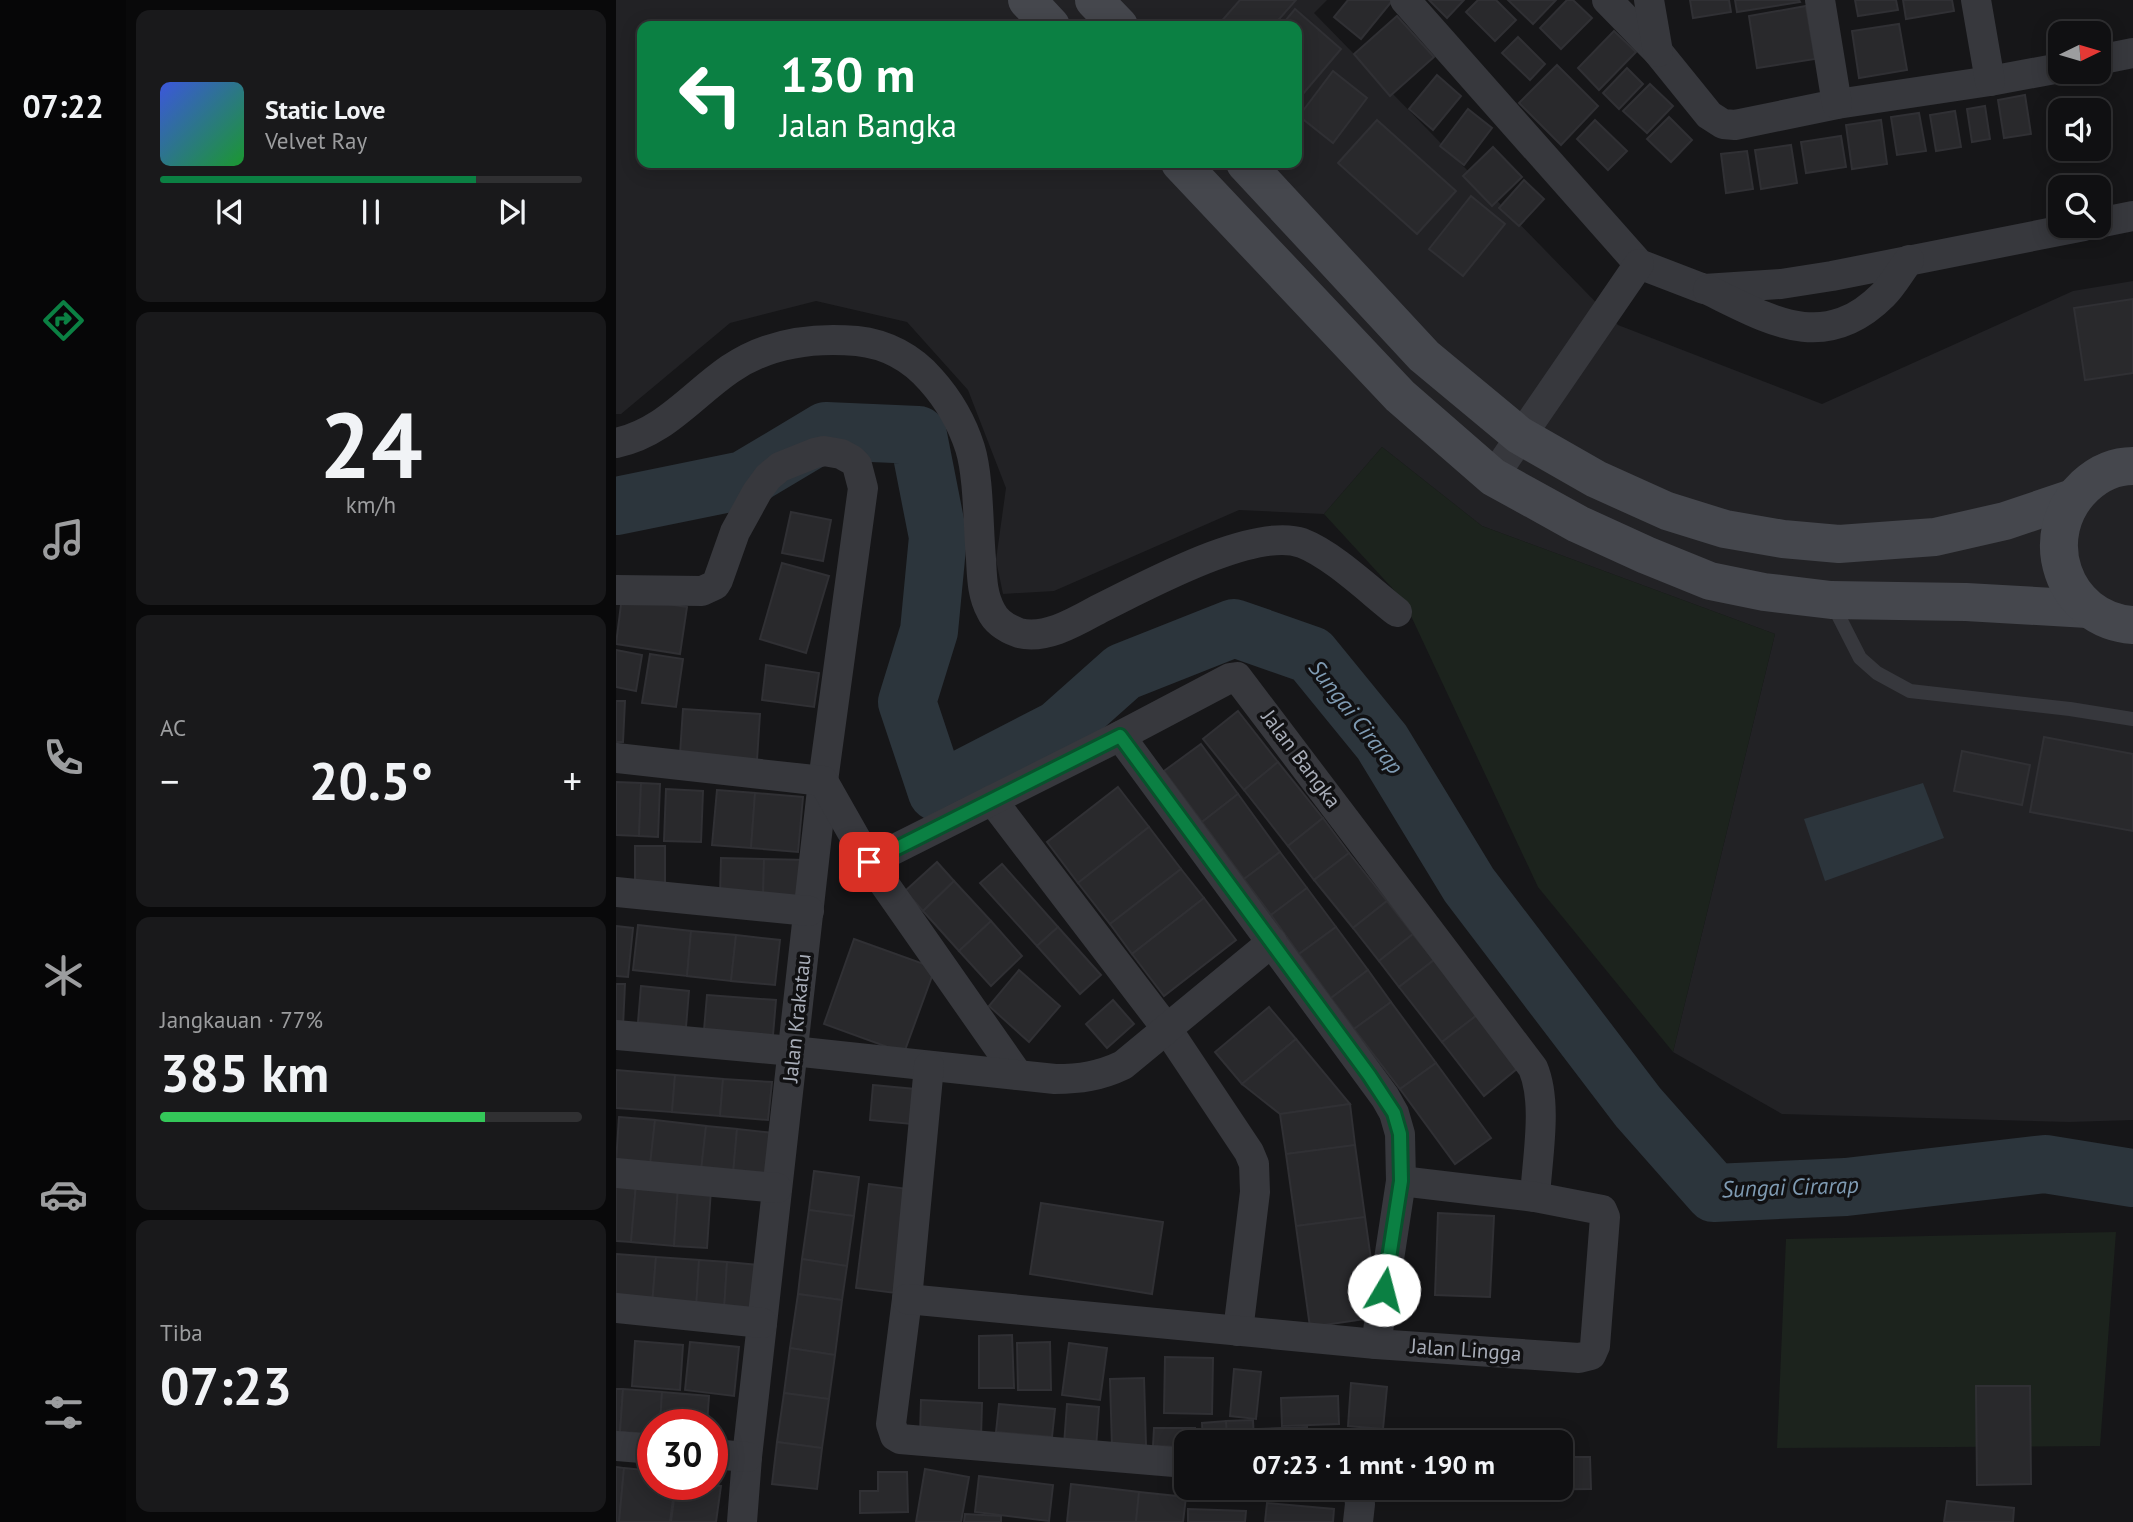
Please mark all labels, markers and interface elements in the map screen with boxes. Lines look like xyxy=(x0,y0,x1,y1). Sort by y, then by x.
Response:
north arrow xyxy=(2048,21,2110,84)
map controls xyxy=(2048,21,2111,238)
text: 130 m xyxy=(780,42,915,106)
icon: left xyxy=(665,49,756,140)
text: 07:22 xyxy=(22,85,104,127)
text: Static Love xyxy=(265,93,386,126)
button: sound xyxy=(2048,98,2111,161)
text: Jalan Bangka xyxy=(780,104,957,146)
text: Velvet Ray xyxy=(265,126,367,155)
button: search xyxy=(2048,175,2111,238)
icon: previous xyxy=(211,193,249,231)
icon: pause xyxy=(352,193,390,231)
icon: next xyxy=(493,193,531,231)
icon: directions xyxy=(39,296,88,345)
text: 24 xyxy=(319,385,423,503)
text: km/h xyxy=(346,490,396,519)
icon: music xyxy=(39,515,88,564)
water label: Sungai Cirarap xyxy=(1303,654,1410,780)
street label: Jalan Bangka xyxy=(1255,703,1347,813)
text: AC xyxy=(160,713,186,742)
icon: phone xyxy=(39,733,88,782)
text: 20.5° xyxy=(309,747,433,814)
text: − xyxy=(160,756,179,805)
text: + xyxy=(563,756,582,805)
pin xyxy=(839,832,899,892)
icon: arrive xyxy=(850,843,888,881)
icon: climate xyxy=(39,951,88,1000)
street label: Jalan Krakatau xyxy=(776,952,817,1085)
text: Jangkauan · 77% xyxy=(160,1005,323,1034)
text: 385 km xyxy=(160,1039,329,1106)
icon: car xyxy=(39,1170,88,1219)
water label: Sungai Cirarap xyxy=(1721,1170,1859,1203)
position arrow xyxy=(1347,1253,1421,1327)
text: Tiba xyxy=(160,1318,203,1347)
street label: Jalan Lingga xyxy=(1409,1332,1522,1367)
text: 07:23 xyxy=(160,1352,292,1419)
icon: filters xyxy=(39,1388,88,1437)
speed limit sign: 30 xyxy=(637,1409,728,1500)
text: 07:23 · 1 mnt · 190 m xyxy=(1252,1448,1495,1481)

